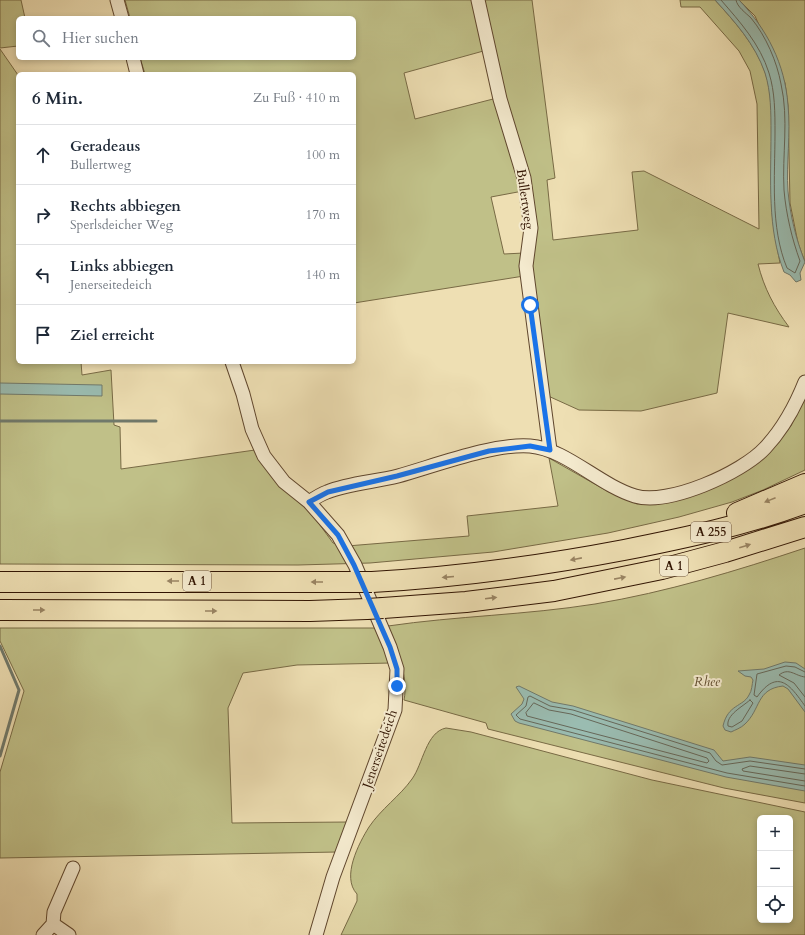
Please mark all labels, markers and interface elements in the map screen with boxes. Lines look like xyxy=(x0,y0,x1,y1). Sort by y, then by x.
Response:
search box xyxy=(16,16,356,60)
icon: search xyxy=(30,27,52,49)
text: Hier suchen xyxy=(62,28,139,48)
text: 6 Min. xyxy=(32,87,83,110)
text: Zu Fuß · 410 m xyxy=(253,89,340,107)
text: Geradeaus xyxy=(70,136,140,156)
icon: ahead xyxy=(32,144,54,166)
text: 100 m xyxy=(306,146,340,164)
text: Bullertweg xyxy=(70,156,131,174)
street label: Bullertweg xyxy=(512,168,538,231)
text: Rechts abbiegen xyxy=(70,196,181,216)
icon: right xyxy=(32,204,54,226)
text: 170 m xyxy=(306,206,340,224)
text: Sperlsdeicher Weg xyxy=(70,216,173,234)
text: Links abbiegen xyxy=(70,256,174,276)
icon: left xyxy=(32,264,54,286)
text: 140 m xyxy=(306,266,340,284)
text: Jenerseitedeich xyxy=(70,276,152,294)
route start xyxy=(521,296,539,314)
icon: arrive xyxy=(32,324,54,346)
text: Ziel erreicht xyxy=(70,325,154,345)
one-way arrow xyxy=(763,497,775,503)
road number: A 255 xyxy=(691,522,731,542)
one-way arrow xyxy=(740,543,752,549)
one-way arrow xyxy=(570,556,583,562)
road number: A 1 xyxy=(660,556,688,576)
road number: A 1 xyxy=(183,571,211,591)
one-way arrow xyxy=(442,573,454,580)
one-way arrow xyxy=(613,575,626,581)
one-way arrow xyxy=(166,578,179,584)
one-way arrow xyxy=(310,579,323,585)
one-way arrow xyxy=(485,595,497,602)
one-way arrow xyxy=(33,607,46,613)
one-way arrow xyxy=(205,608,218,614)
park label: Rhee xyxy=(694,673,721,691)
route end xyxy=(388,677,406,695)
street label: Jenerseitedeich xyxy=(358,707,402,792)
map controls xyxy=(757,815,793,923)
button: + xyxy=(757,815,793,851)
button: − xyxy=(757,851,793,887)
button: locate xyxy=(757,887,793,923)

